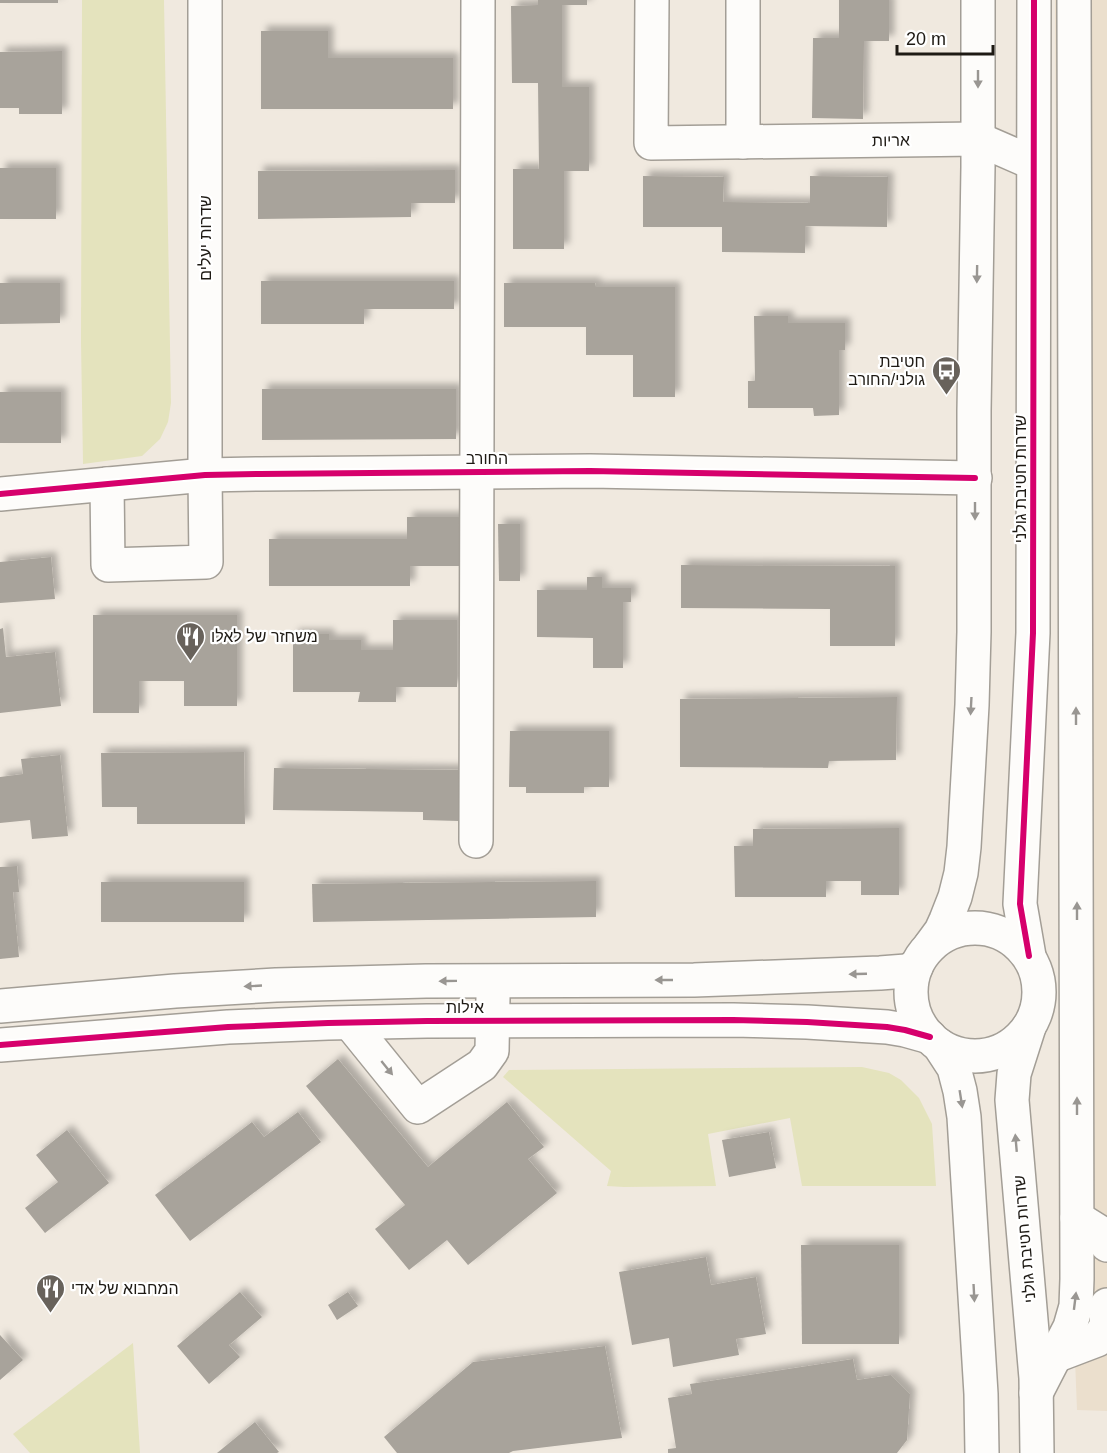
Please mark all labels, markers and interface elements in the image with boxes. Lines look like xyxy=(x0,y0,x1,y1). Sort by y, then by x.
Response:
scale bar xyxy=(897,18,993,56)
text: 20 m xyxy=(906,29,946,49)
one-way arrow xyxy=(973,70,983,89)
street label: אריות xyxy=(872,132,910,149)
street label: שדרות יעלים xyxy=(197,195,214,281)
one-way arrow xyxy=(972,265,981,284)
place label: חטיבת גולני/החורב xyxy=(848,353,925,388)
bus stop icon: חטיבת גולני/החורב xyxy=(930,354,962,396)
street label: שדרות חטיבת גולני xyxy=(1012,415,1029,543)
street label: החורב xyxy=(466,450,508,467)
one-way arrow xyxy=(970,502,980,521)
restaurant icon: משחזר של לאלו xyxy=(174,620,206,662)
place label: משחזר של לאלו xyxy=(211,628,318,645)
one-way arrow xyxy=(967,697,976,716)
one-way arrow xyxy=(1071,707,1081,726)
one-way arrow xyxy=(1072,902,1082,921)
one-way arrow xyxy=(849,969,868,979)
one-way arrow xyxy=(654,975,673,985)
one-way arrow xyxy=(438,976,457,986)
one-way arrow xyxy=(243,982,262,991)
street label: אילות xyxy=(446,999,484,1016)
one-way arrow xyxy=(380,1060,393,1076)
one-way arrow xyxy=(956,1089,965,1108)
one-way arrow xyxy=(1072,1097,1082,1116)
one-way arrow xyxy=(1011,1134,1021,1153)
street label: שדרות חטיבת גולני xyxy=(1010,1174,1039,1304)
restaurant icon: המחבוא של אדי xyxy=(34,1272,66,1314)
place label: המחבוא של אדי xyxy=(71,1280,179,1297)
one-way arrow xyxy=(970,1284,979,1303)
one-way arrow xyxy=(1071,1291,1080,1310)

